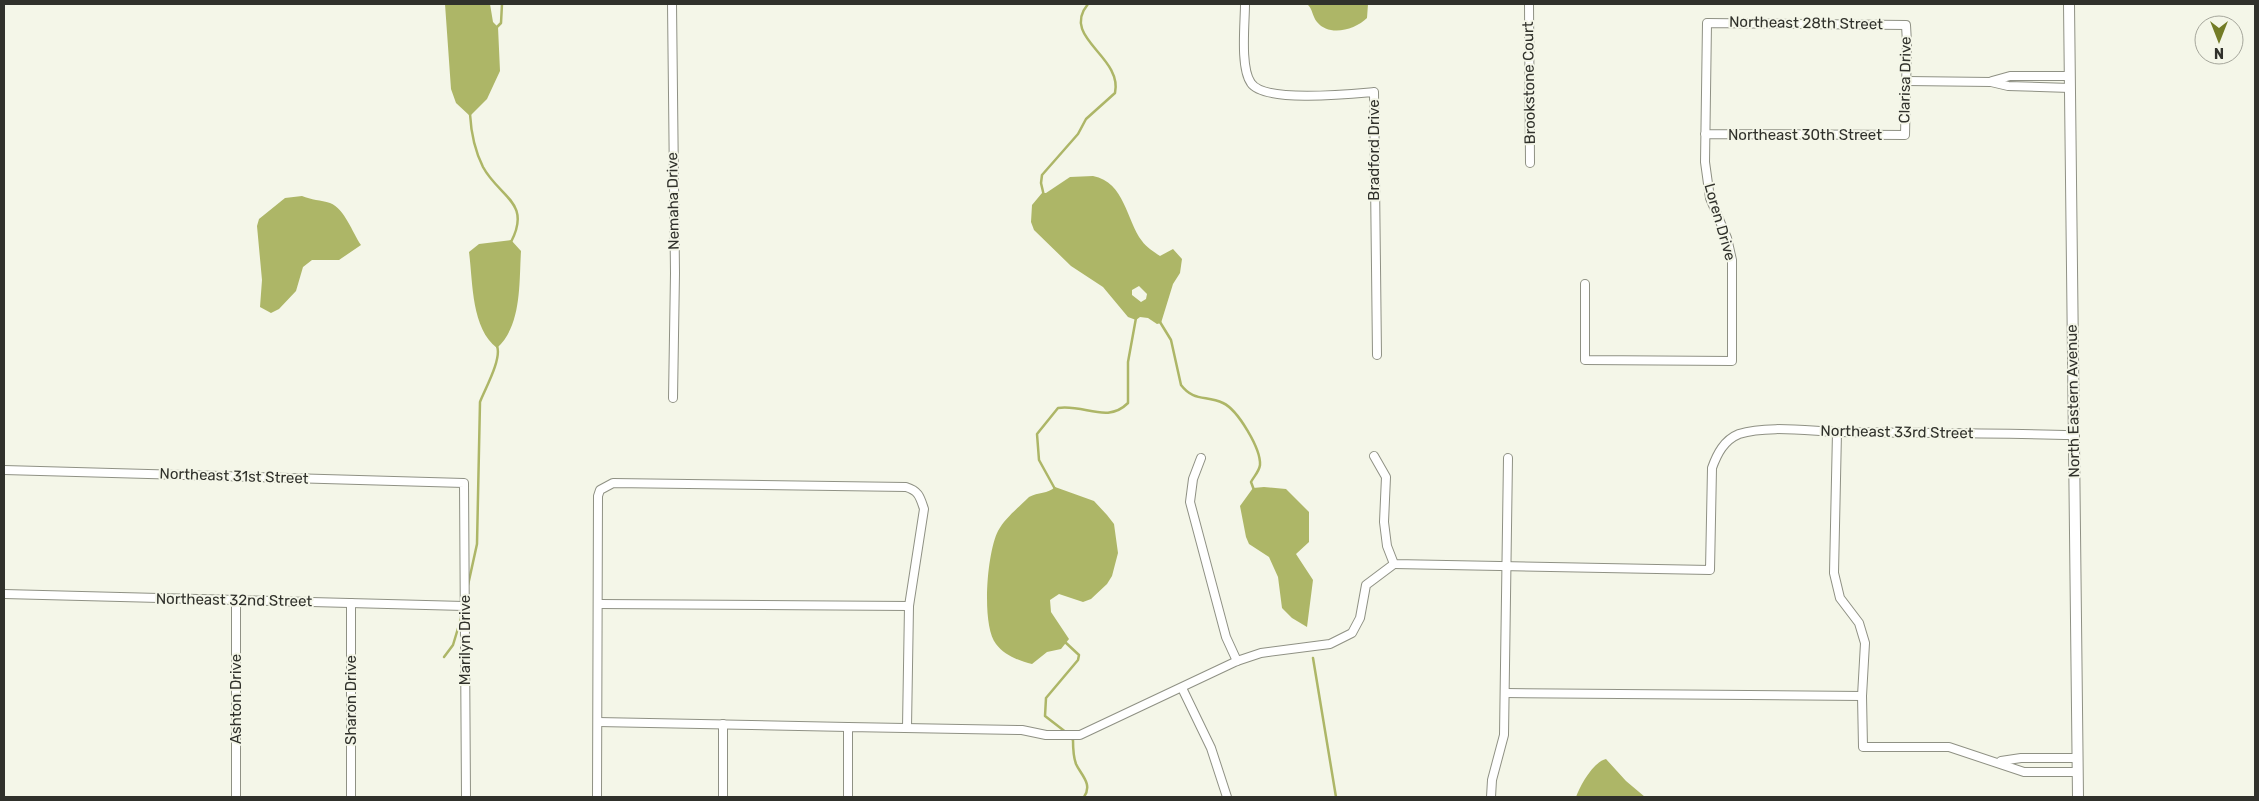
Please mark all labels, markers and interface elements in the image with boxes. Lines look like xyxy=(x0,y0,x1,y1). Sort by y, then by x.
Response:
street label: Northeast 28th Street xyxy=(1729,13,1883,33)
north arrow xyxy=(2194,15,2244,65)
street label: Brookstone Court xyxy=(1519,21,1539,145)
street label: Clarisa Drive xyxy=(1895,36,1915,124)
text: N xyxy=(2214,44,2224,61)
street label: Bradford Drive xyxy=(1365,99,1383,201)
street label: Northeast 30th Street xyxy=(1728,126,1882,144)
street label: Nemaha Drive xyxy=(663,152,683,250)
street label: Loren Drive xyxy=(1700,181,1740,263)
street label: North Eastern Avenue xyxy=(2063,324,2083,478)
street label: Northeast 33rd Street xyxy=(1820,422,1974,442)
street label: Northeast 31st Street xyxy=(159,464,309,488)
street label: Northeast 32nd Street xyxy=(156,590,313,610)
street label: Marilyn Drive xyxy=(456,595,474,685)
street label: Ashton Drive xyxy=(227,654,245,744)
street label: Sharon Drive xyxy=(342,655,360,745)

